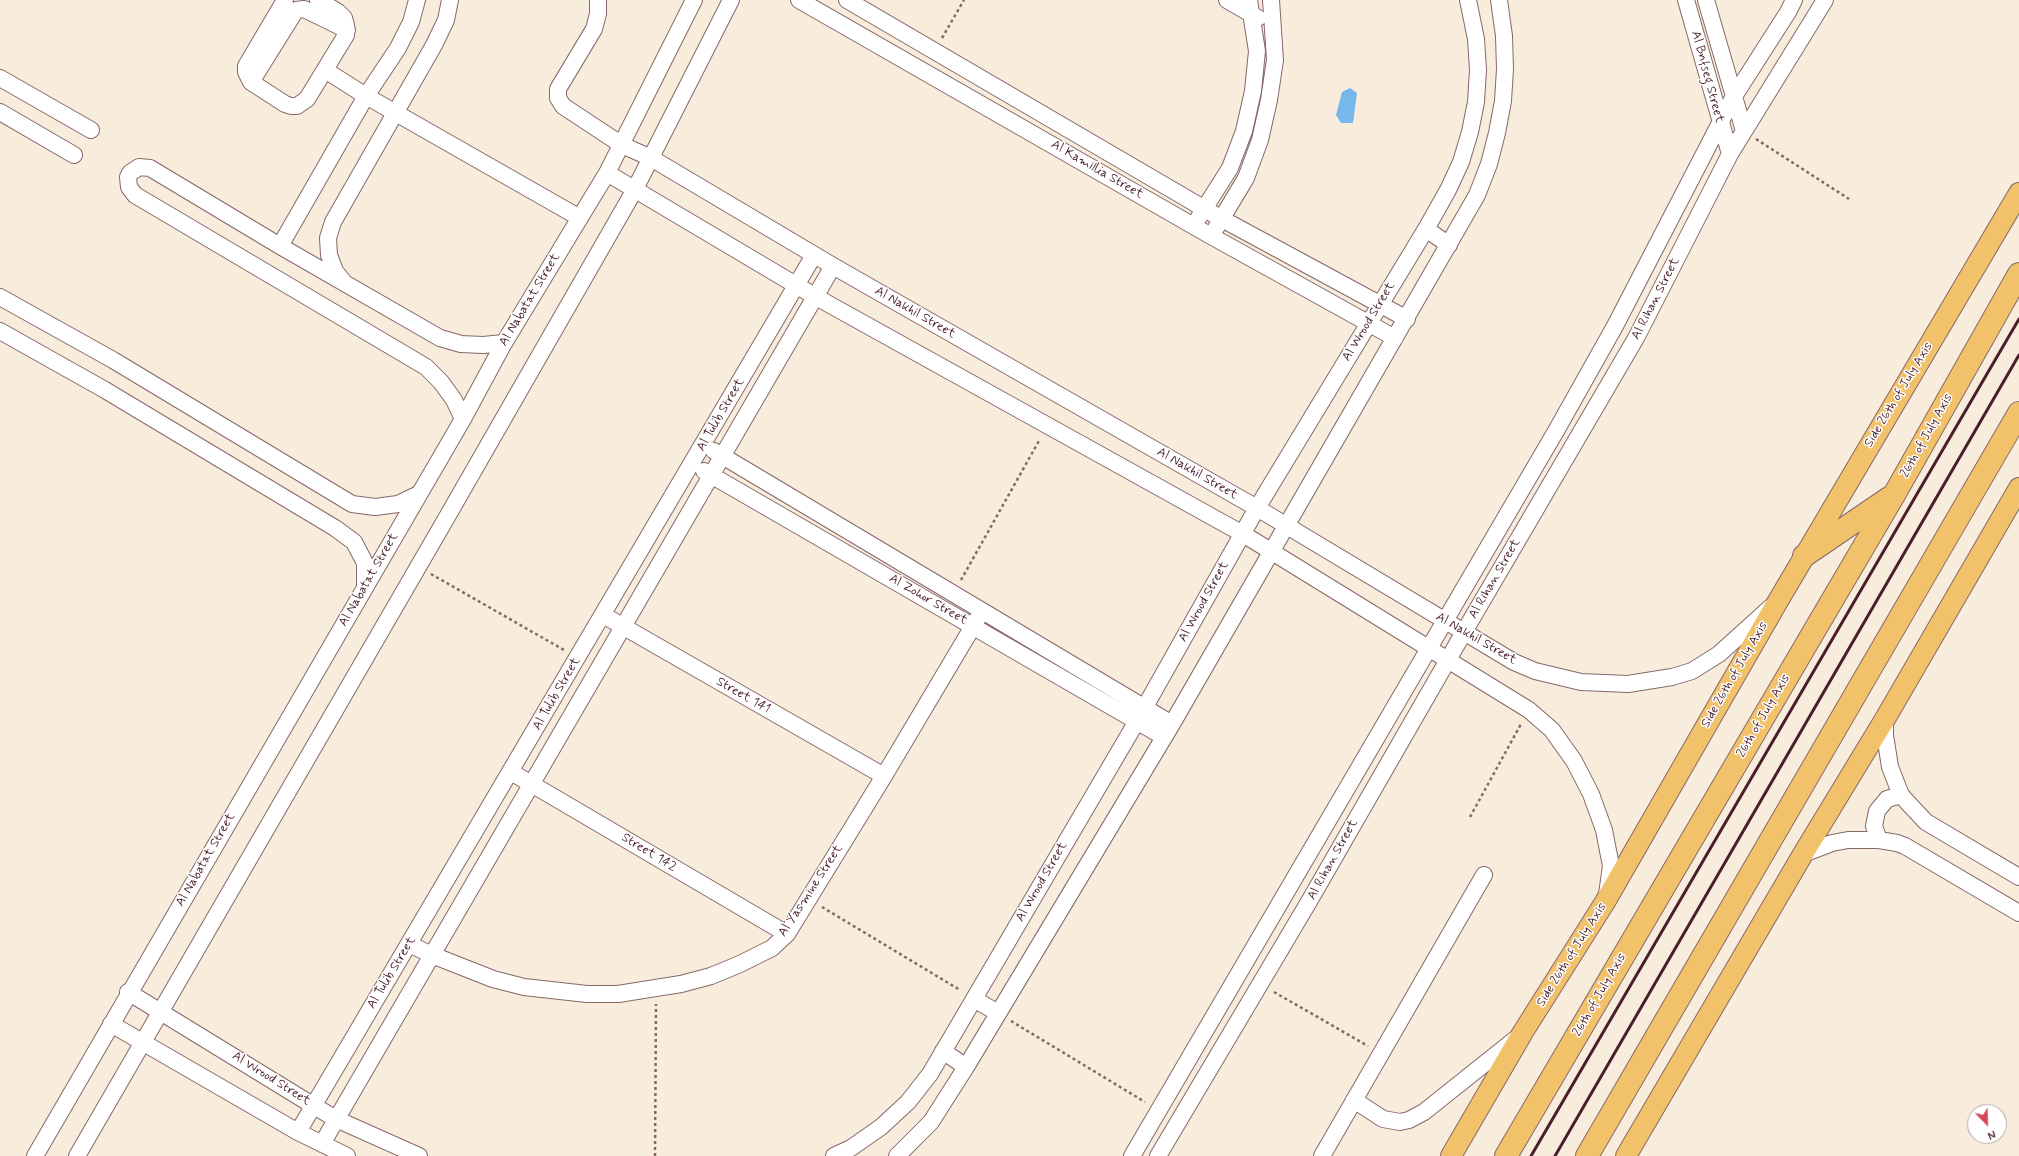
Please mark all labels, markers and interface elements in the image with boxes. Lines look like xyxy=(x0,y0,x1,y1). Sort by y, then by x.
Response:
street label: Al Bnfseg Street xyxy=(1687,29,1727,125)
street label: Al Kamillia Street xyxy=(1048,137,1146,203)
street label: Al Nabatat Street xyxy=(496,251,564,349)
street label: Al Rihan Street xyxy=(1629,255,1683,343)
street label: Al Wrood Street xyxy=(1339,280,1399,364)
street label: Al Nakhil Street xyxy=(872,284,958,342)
street label: Side 26th of July Axis xyxy=(1862,340,1936,450)
street label: Al Tulib Street xyxy=(694,376,748,454)
street label: 26th of July Axis xyxy=(1897,391,1957,481)
street label: Al Nakhil Street xyxy=(1154,445,1240,503)
street label: Al Nabatat Street xyxy=(336,530,402,630)
street label: Al Rihan Street xyxy=(1466,536,1524,622)
street label: Al Wrood Street xyxy=(1175,559,1233,645)
street label: Al Zohor Street xyxy=(886,571,970,629)
street label: Al Nakhil Street xyxy=(1433,610,1519,668)
street label: Side 26th of July Axis xyxy=(1698,619,1772,731)
street label: Al Tulib Street xyxy=(530,655,584,733)
street label: 26th of July Axis xyxy=(1734,672,1794,760)
street label: Street 141 xyxy=(713,674,773,718)
street label: Al Nabatat Street xyxy=(173,810,239,910)
street label: Al Rihan Street xyxy=(1304,817,1362,903)
street label: Street 142 xyxy=(618,830,680,876)
street label: Al Wrood Street xyxy=(1013,839,1071,925)
street label: Al Yasmine Street xyxy=(775,842,847,940)
street label: Side 26th of July Axis xyxy=(1534,900,1610,1010)
street label: Al Tulib Street xyxy=(364,934,420,1012)
street label: 26th of July Axis xyxy=(1570,951,1630,1039)
street label: Al Wrood Street xyxy=(229,1049,313,1109)
north arrow xyxy=(1967,1104,2007,1144)
text: N xyxy=(1985,1126,1997,1142)

